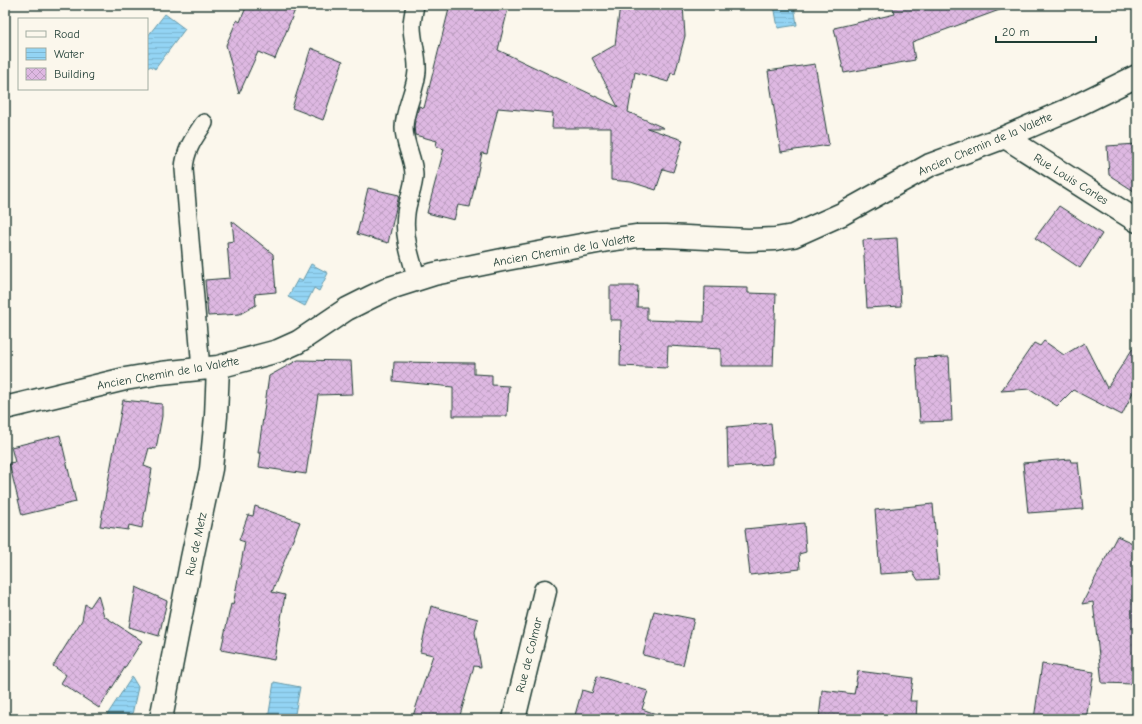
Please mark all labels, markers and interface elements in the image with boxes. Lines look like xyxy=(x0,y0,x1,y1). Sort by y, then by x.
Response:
legend xyxy=(18,18,148,90)
scale bar xyxy=(996,18,1096,44)
text: 20 m xyxy=(1002,25,1030,39)
text: Road xyxy=(54,27,80,41)
text: Water xyxy=(54,47,84,61)
text: Building xyxy=(54,67,95,81)
street label: Ancien Chemin de la Valette xyxy=(916,109,1054,179)
street label: Rue Louis Carles xyxy=(1031,150,1111,208)
street label: Ancien Chemin de la Valette xyxy=(492,231,636,269)
street label: Ancien Chemin de la Valette xyxy=(96,354,240,392)
street label: Rue de Metz xyxy=(182,510,210,577)
street label: Rue de Colmar xyxy=(513,616,545,694)

